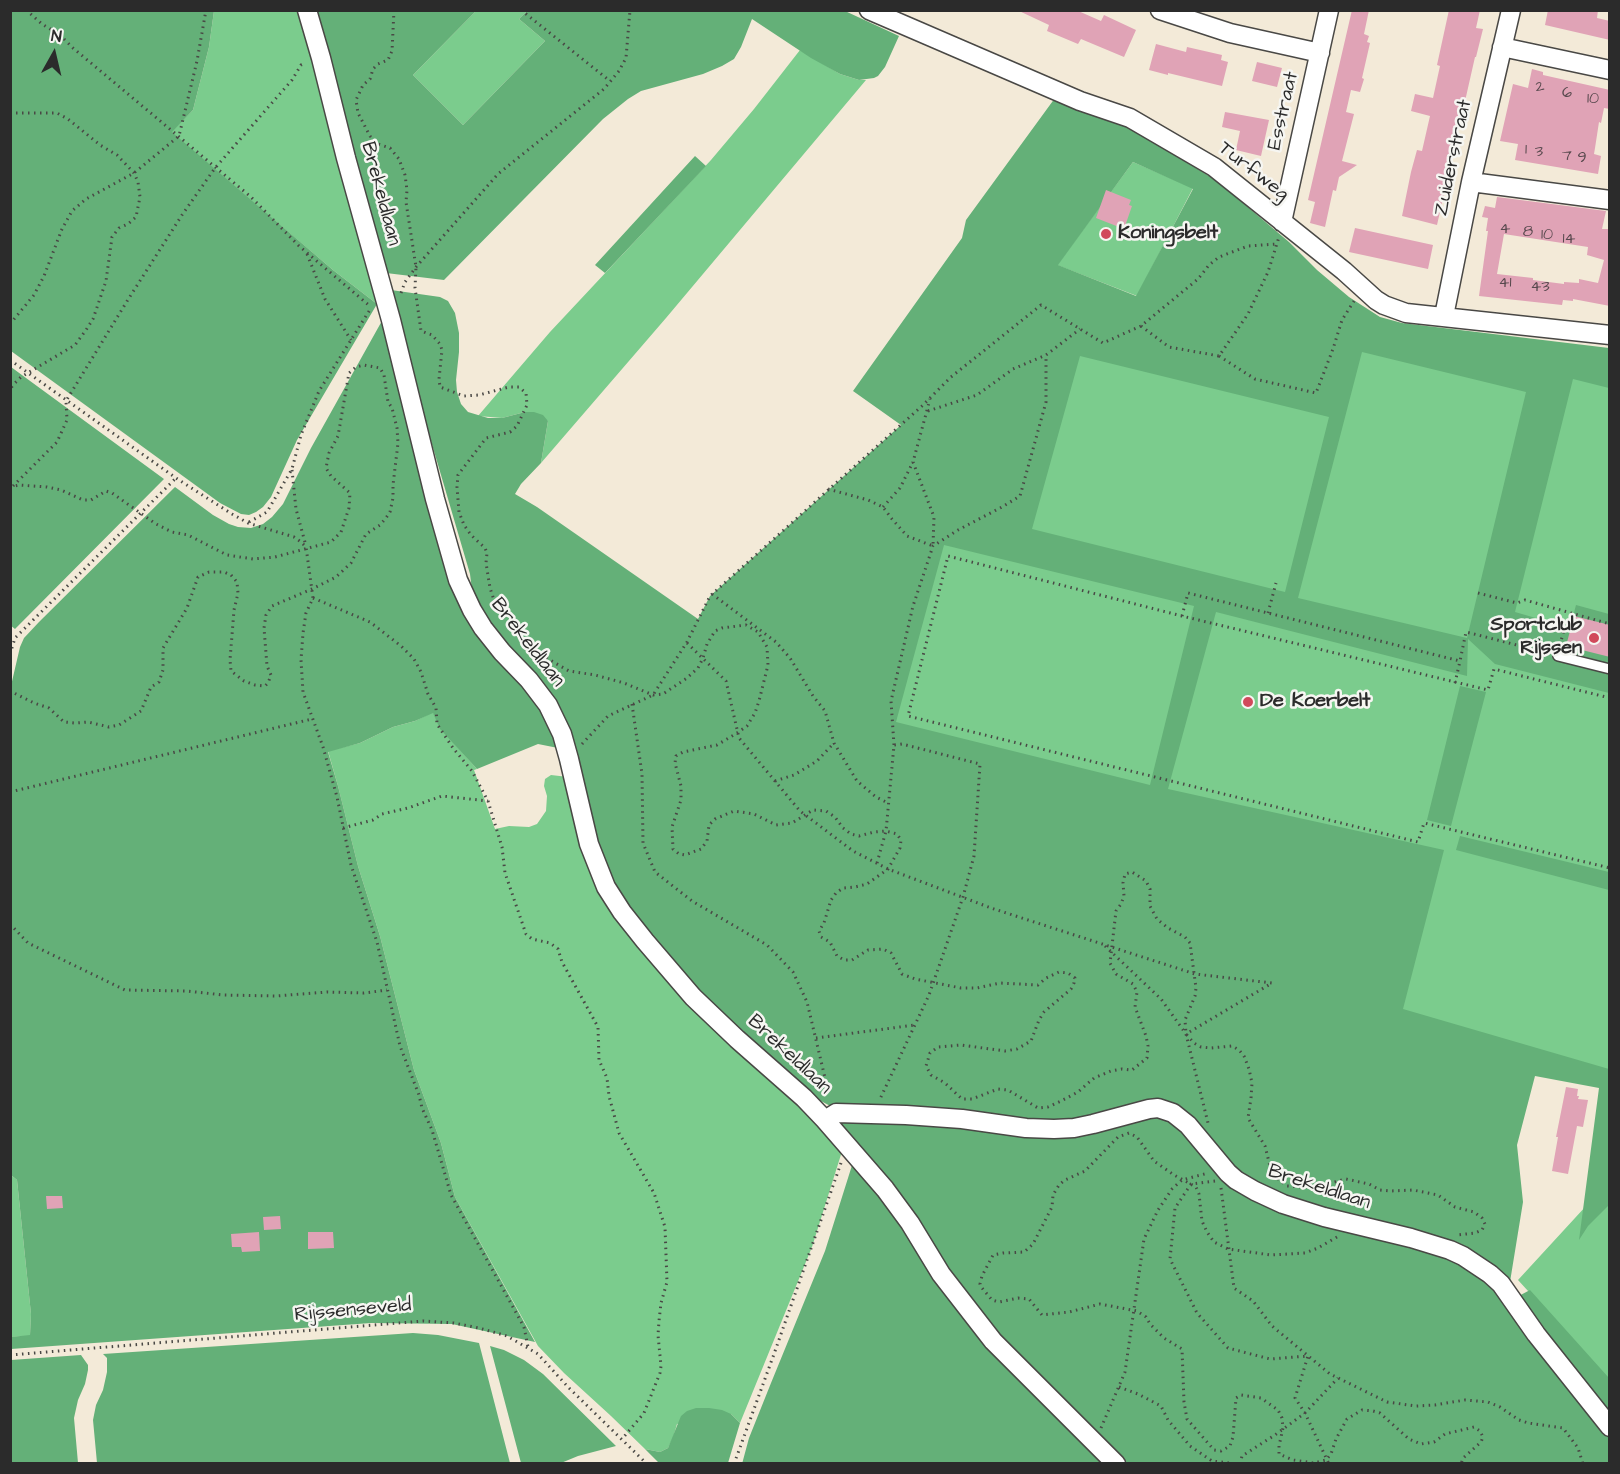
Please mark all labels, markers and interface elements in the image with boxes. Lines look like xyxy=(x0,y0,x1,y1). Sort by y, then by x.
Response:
north arrow xyxy=(24,24,84,84)
text: N xyxy=(50,25,63,48)
street label: Esstraat xyxy=(1263,70,1305,152)
house number: 2 xyxy=(1535,78,1545,98)
house number: 6 xyxy=(1562,84,1572,104)
house number: 10 xyxy=(1587,90,1599,110)
street label: Zuiderstraat xyxy=(1430,98,1478,218)
street label: Turfweg xyxy=(1213,137,1293,207)
street label: Brekeldlaan xyxy=(355,140,405,248)
house number: 1 xyxy=(1525,141,1527,161)
house number: 3 xyxy=(1535,143,1543,163)
house number: 7 xyxy=(1562,147,1572,167)
house number: 9 xyxy=(1577,149,1587,169)
house number: 4 xyxy=(1500,220,1510,240)
place label: Koningsbelt xyxy=(1118,222,1218,246)
house number: 8 xyxy=(1523,223,1533,243)
house number: 10 xyxy=(1541,226,1553,246)
marker: Koningsbelt xyxy=(1099,227,1113,241)
house number: 14 xyxy=(1563,230,1575,250)
house number: 41 xyxy=(1499,274,1511,294)
house number: 43 xyxy=(1530,278,1550,298)
street label: Brekeldlaan xyxy=(485,594,569,692)
place label: Sportclub Rijssen xyxy=(1490,614,1582,661)
marker: Sportclub Rijssen xyxy=(1587,631,1601,645)
place label: De Koerbelt xyxy=(1260,690,1370,714)
marker: De Koerbelt xyxy=(1241,695,1255,709)
street label: Brekeldlaan xyxy=(742,1010,836,1100)
street label: Brekeldlaan xyxy=(1265,1160,1373,1216)
street label: Rijssenseveld xyxy=(294,1294,412,1328)

